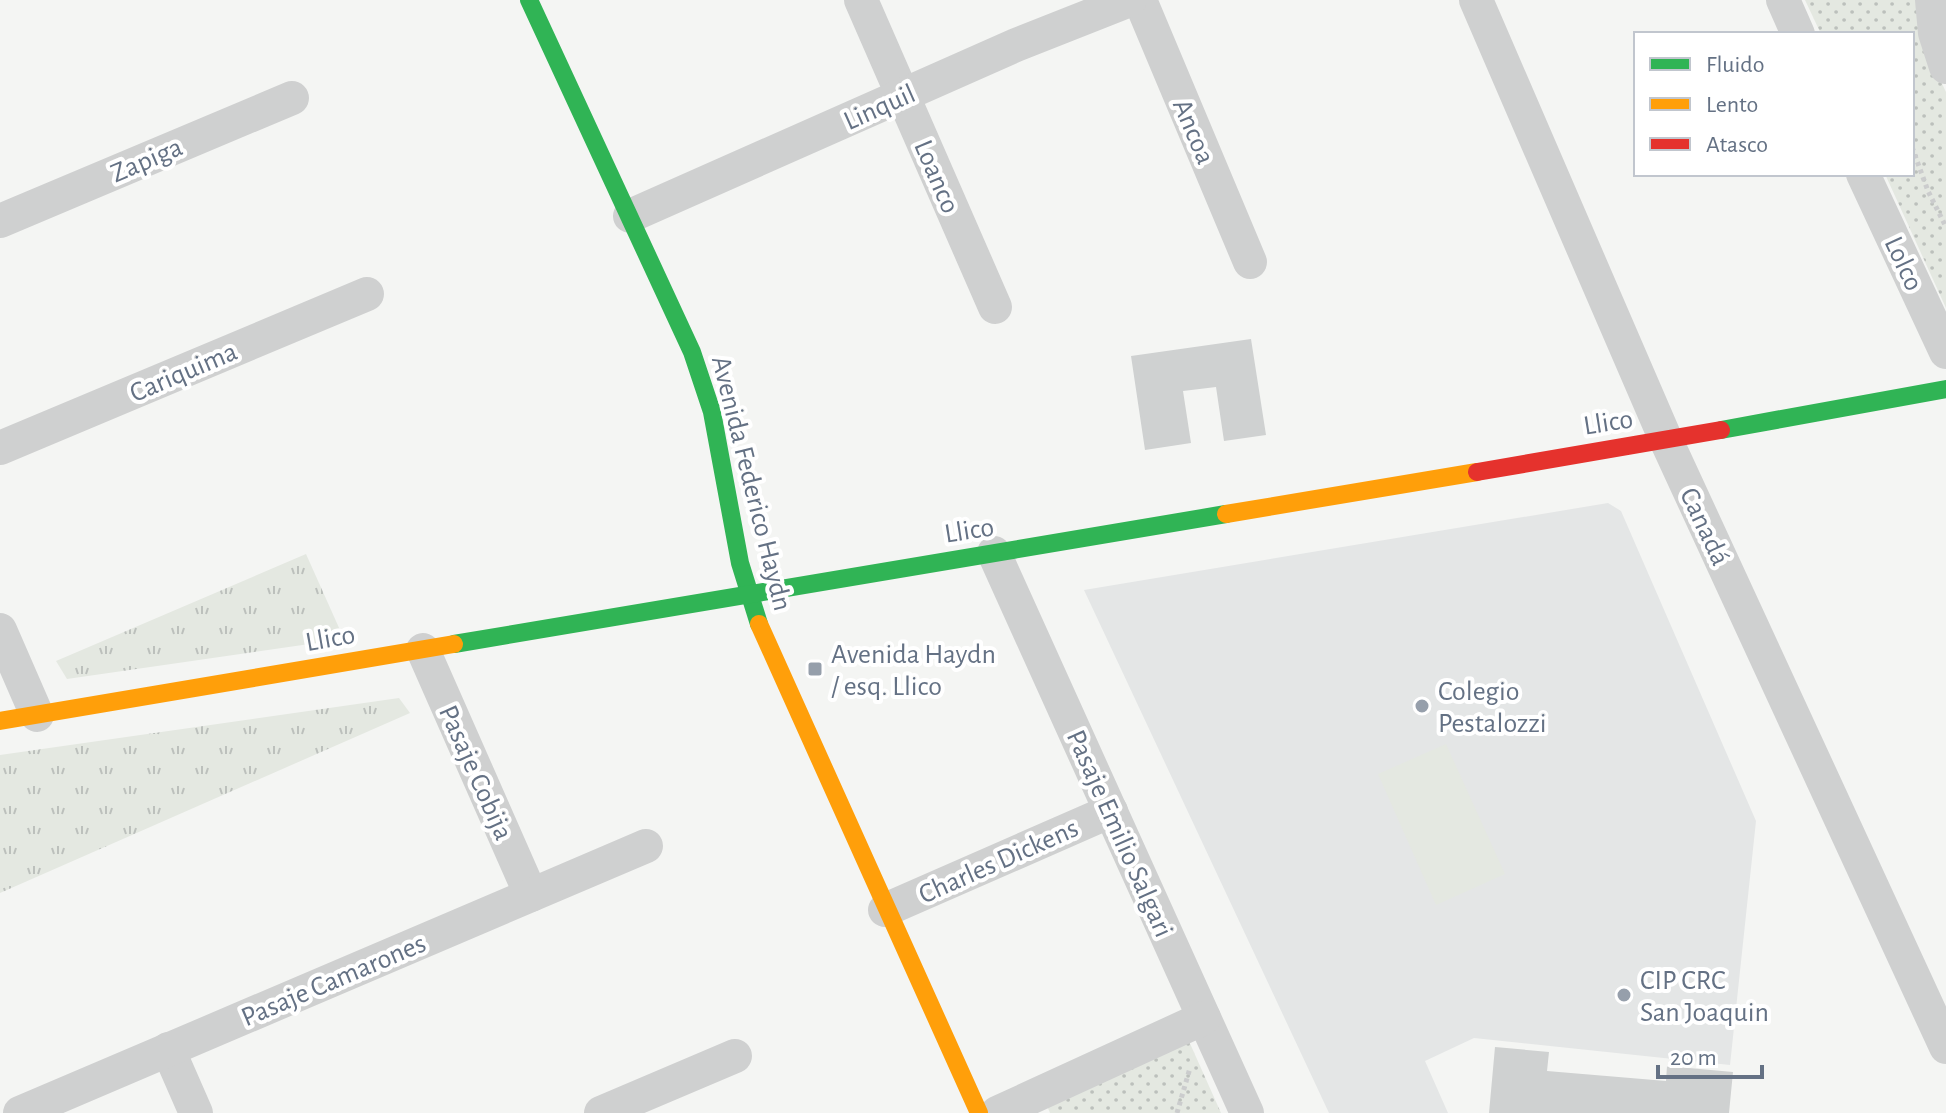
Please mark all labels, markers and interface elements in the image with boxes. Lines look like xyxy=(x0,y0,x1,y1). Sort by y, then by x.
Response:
legend xyxy=(1634,32,1914,176)
text: Fluido xyxy=(1706,53,1765,77)
street label: Linquil xyxy=(840,80,920,136)
text: Lento xyxy=(1706,93,1758,117)
street label: Ancoa xyxy=(1167,95,1219,169)
street label: Zapiga xyxy=(107,133,187,188)
text: Atasco xyxy=(1706,133,1768,157)
street label: Loanco xyxy=(908,136,964,218)
street label: Lolco xyxy=(1879,232,1928,295)
street label: Cariquima xyxy=(126,338,242,408)
street label: Avenida Federico Haydn xyxy=(706,353,796,614)
street label: Llico xyxy=(1581,405,1635,441)
street label: Canadá xyxy=(1674,484,1734,570)
street label: Llico xyxy=(942,513,996,549)
street label: Llico xyxy=(303,621,357,657)
place label: Avenida Haydn / esq. Llico xyxy=(831,641,996,701)
marker: Avenida Haydn / esq. Llico xyxy=(806,660,824,678)
place label: Colegio Pestalozzi xyxy=(1438,678,1547,738)
marker: Colegio Pestalozzi xyxy=(1413,697,1431,715)
street label: Pasaje Cobija xyxy=(433,701,517,844)
street label: Pasaje Emilio Salgari xyxy=(1061,726,1177,942)
street label: Charles Dickens xyxy=(915,814,1083,909)
street label: Pasaje Camarones xyxy=(237,929,430,1032)
place label: CIP CRC San Joaquin xyxy=(1640,967,1769,1027)
marker: CIP CRC San Joaquin xyxy=(1615,986,1633,1004)
scale bar xyxy=(1658,1029,1762,1079)
text: 20 m xyxy=(1670,1046,1717,1070)

